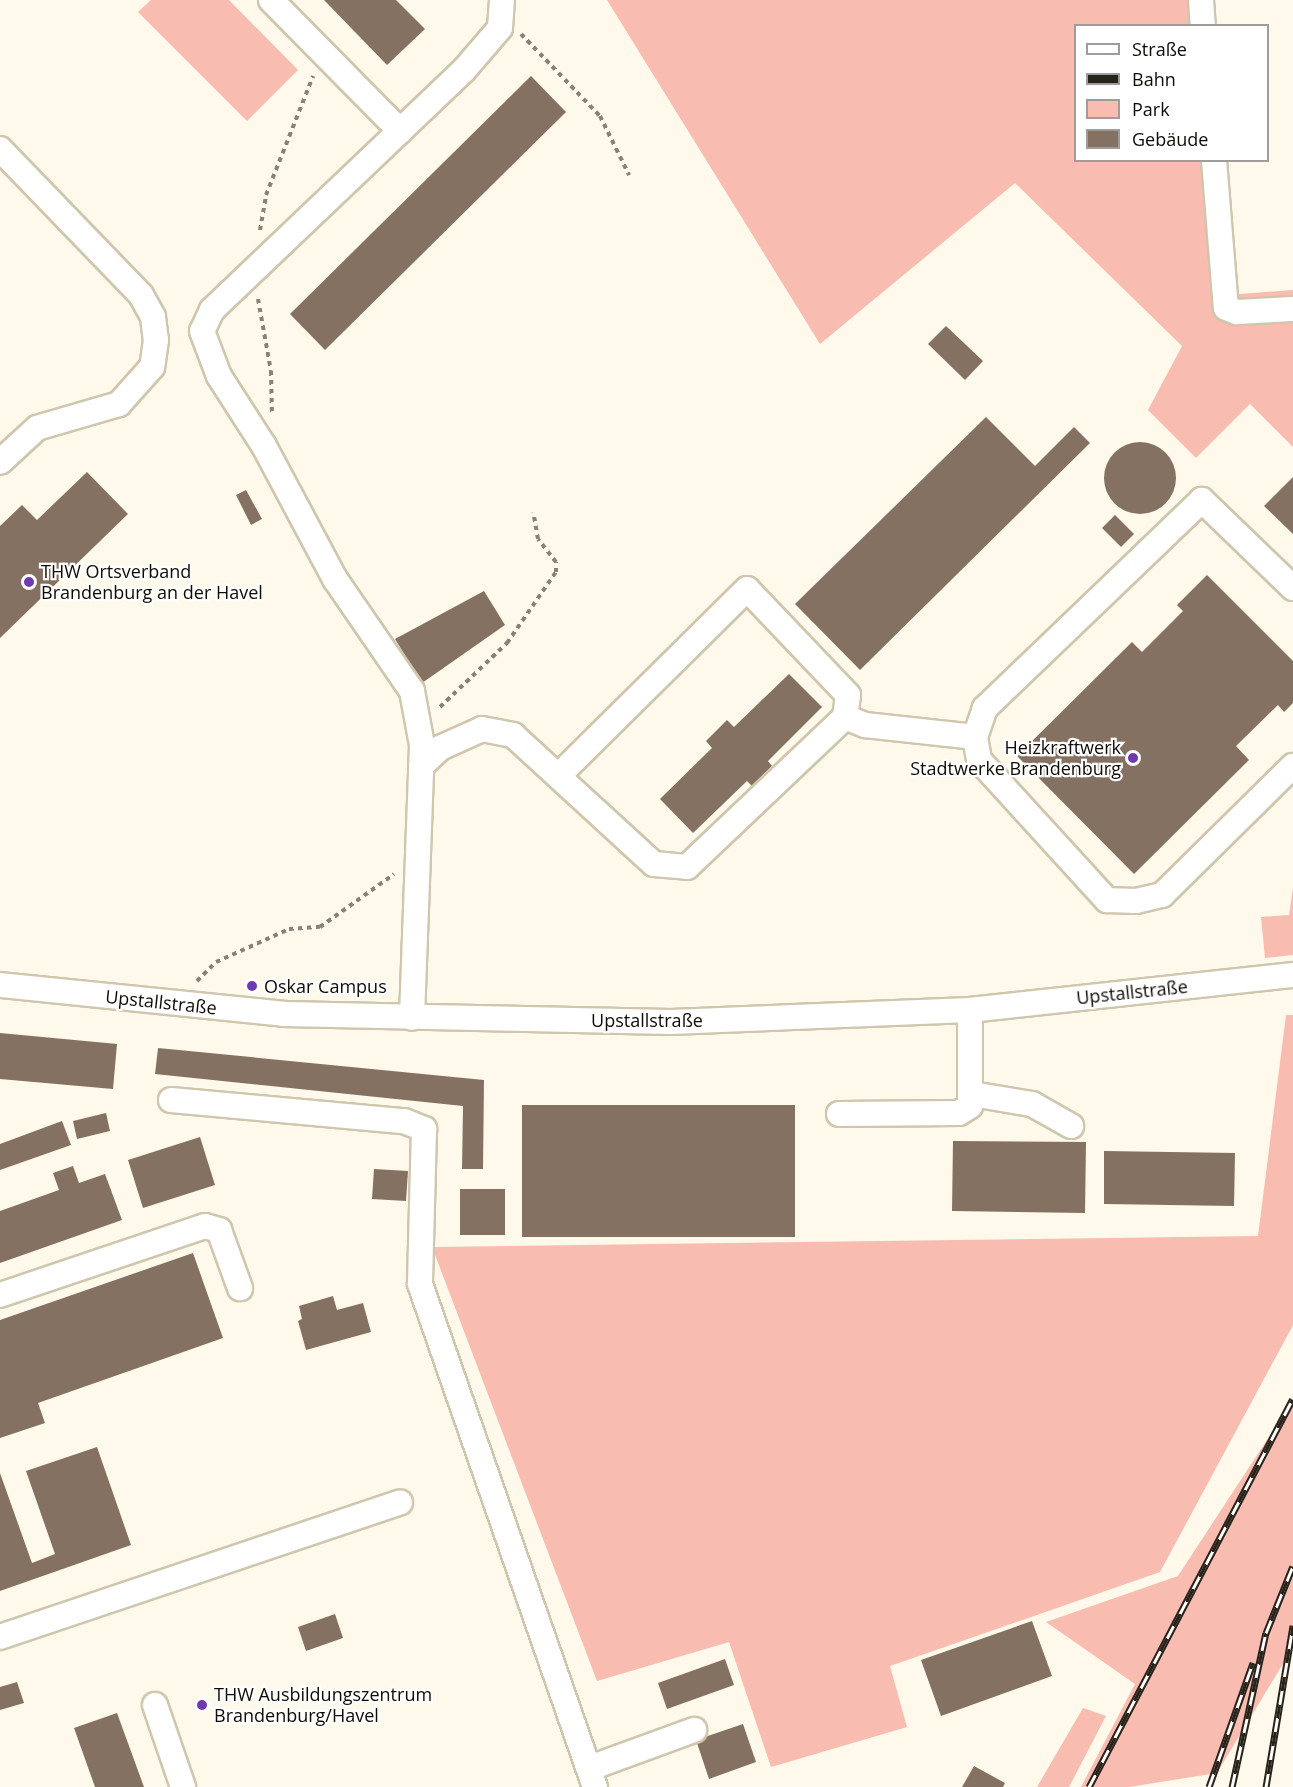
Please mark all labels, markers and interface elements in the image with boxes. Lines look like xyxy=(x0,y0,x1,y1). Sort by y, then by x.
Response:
legend xyxy=(1074,24,1269,162)
text: Straße xyxy=(1132,37,1187,61)
text: Bahn xyxy=(1132,67,1176,91)
text: Park xyxy=(1132,97,1170,121)
text: Gebäude xyxy=(1132,127,1208,151)
place label: THW Ortsverband Brandenburg an der Havel xyxy=(41,561,263,604)
marker: THW Ortsverband Brandenburg an der Havel xyxy=(22,575,36,589)
place label: Heizkraftwerk Stadtwerke Brandenburg xyxy=(910,737,1121,780)
marker: Heizkraftwerk Stadtwerke Brandenburg xyxy=(1126,751,1140,765)
place label: Oskar Campus xyxy=(264,975,387,997)
street label: Upstallstraße xyxy=(1075,975,1189,1009)
marker: Oskar Campus xyxy=(245,979,259,993)
street label: Upstallstraße xyxy=(104,985,218,1019)
street label: Upstallstraße xyxy=(591,1009,703,1031)
place label: THW Ausbildungszentrum Brandenburg/Havel xyxy=(214,1684,432,1726)
marker: THW Ausbildungszentrum Brandenburg/Havel xyxy=(195,1698,209,1712)

